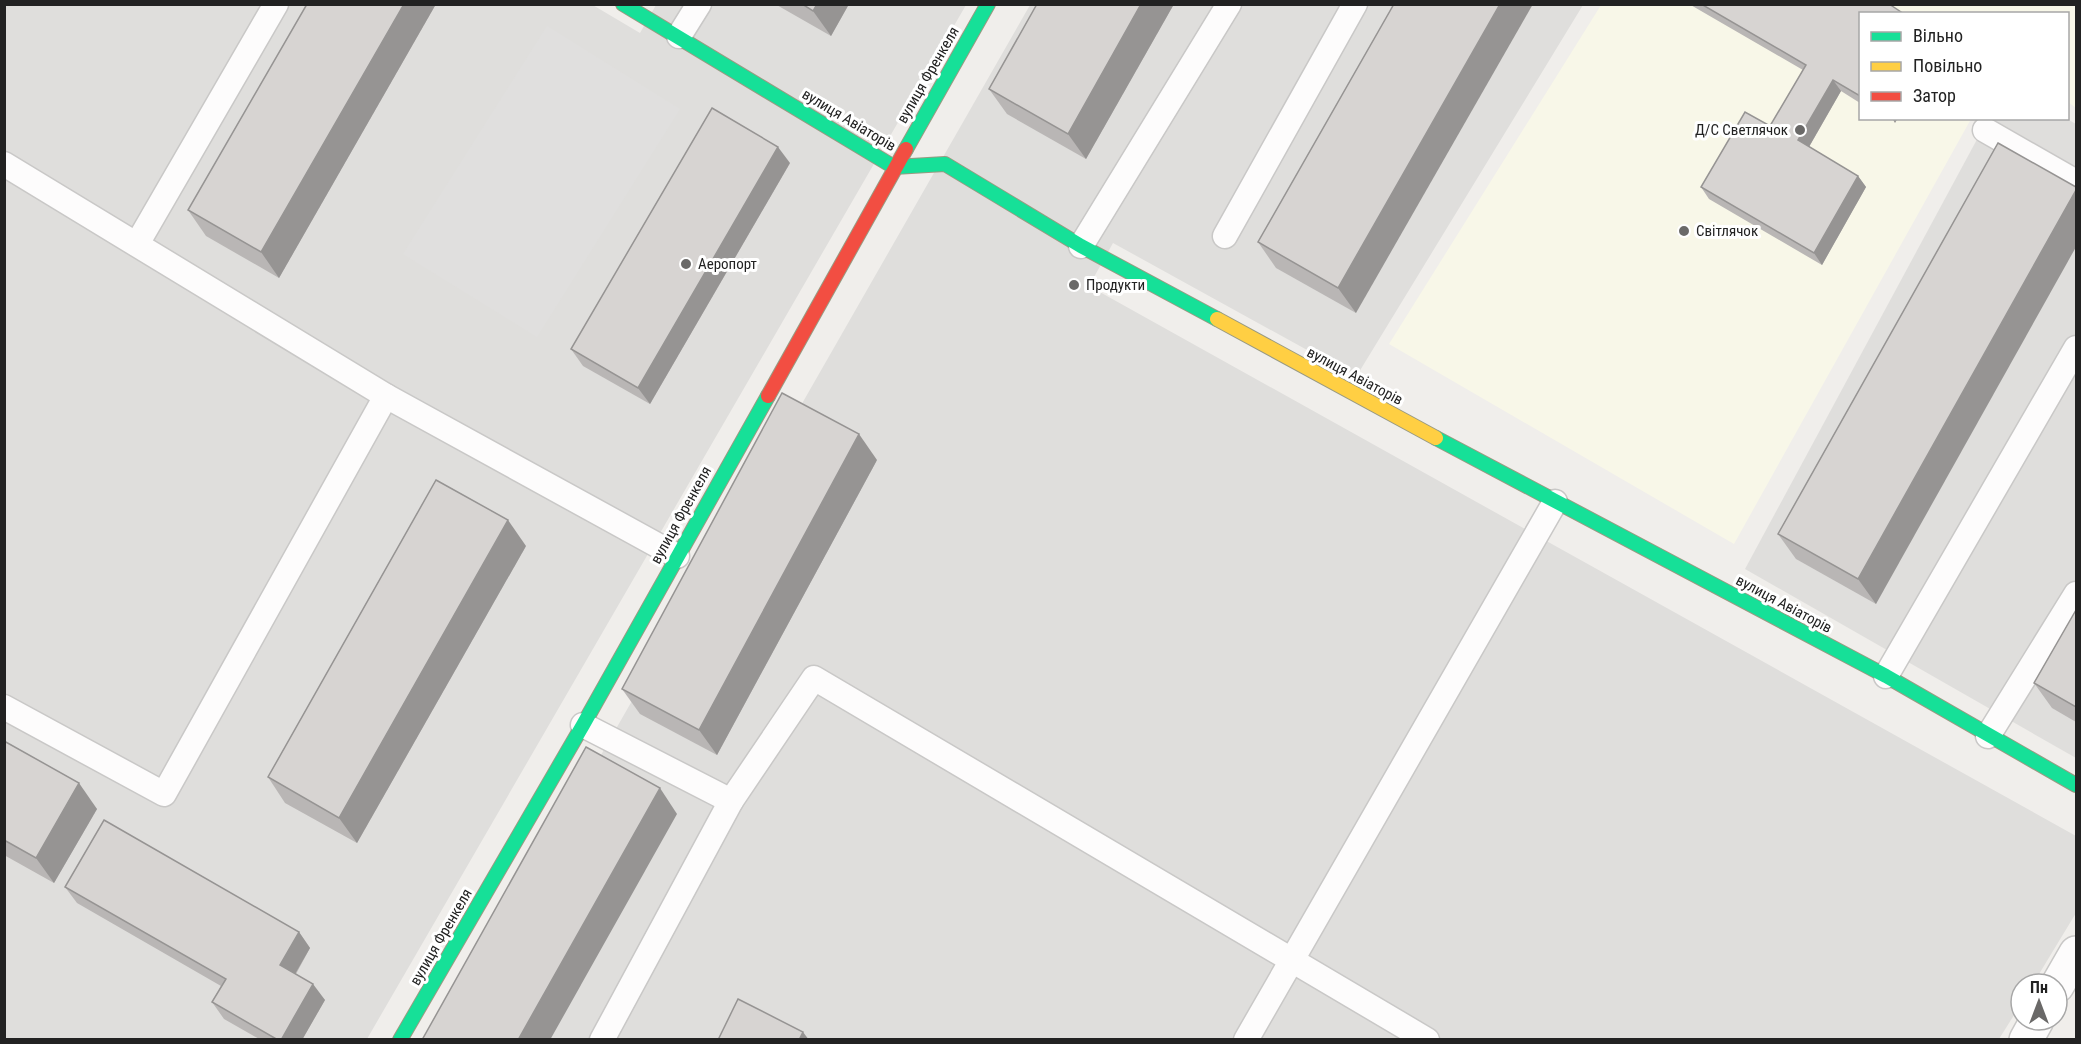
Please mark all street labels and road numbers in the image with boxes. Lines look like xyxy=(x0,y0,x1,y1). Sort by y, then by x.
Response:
street label: вулиця Френкеля xyxy=(893,23,963,127)
street label: вулиця Авіаторів xyxy=(799,85,899,155)
street label: вулиця Авіаторів xyxy=(1304,343,1406,409)
street label: вулиця Френкеля xyxy=(647,463,715,567)
street label: вулиця Авіаторів xyxy=(1733,571,1835,637)
street label: вулиця Френкеля xyxy=(406,885,476,989)

